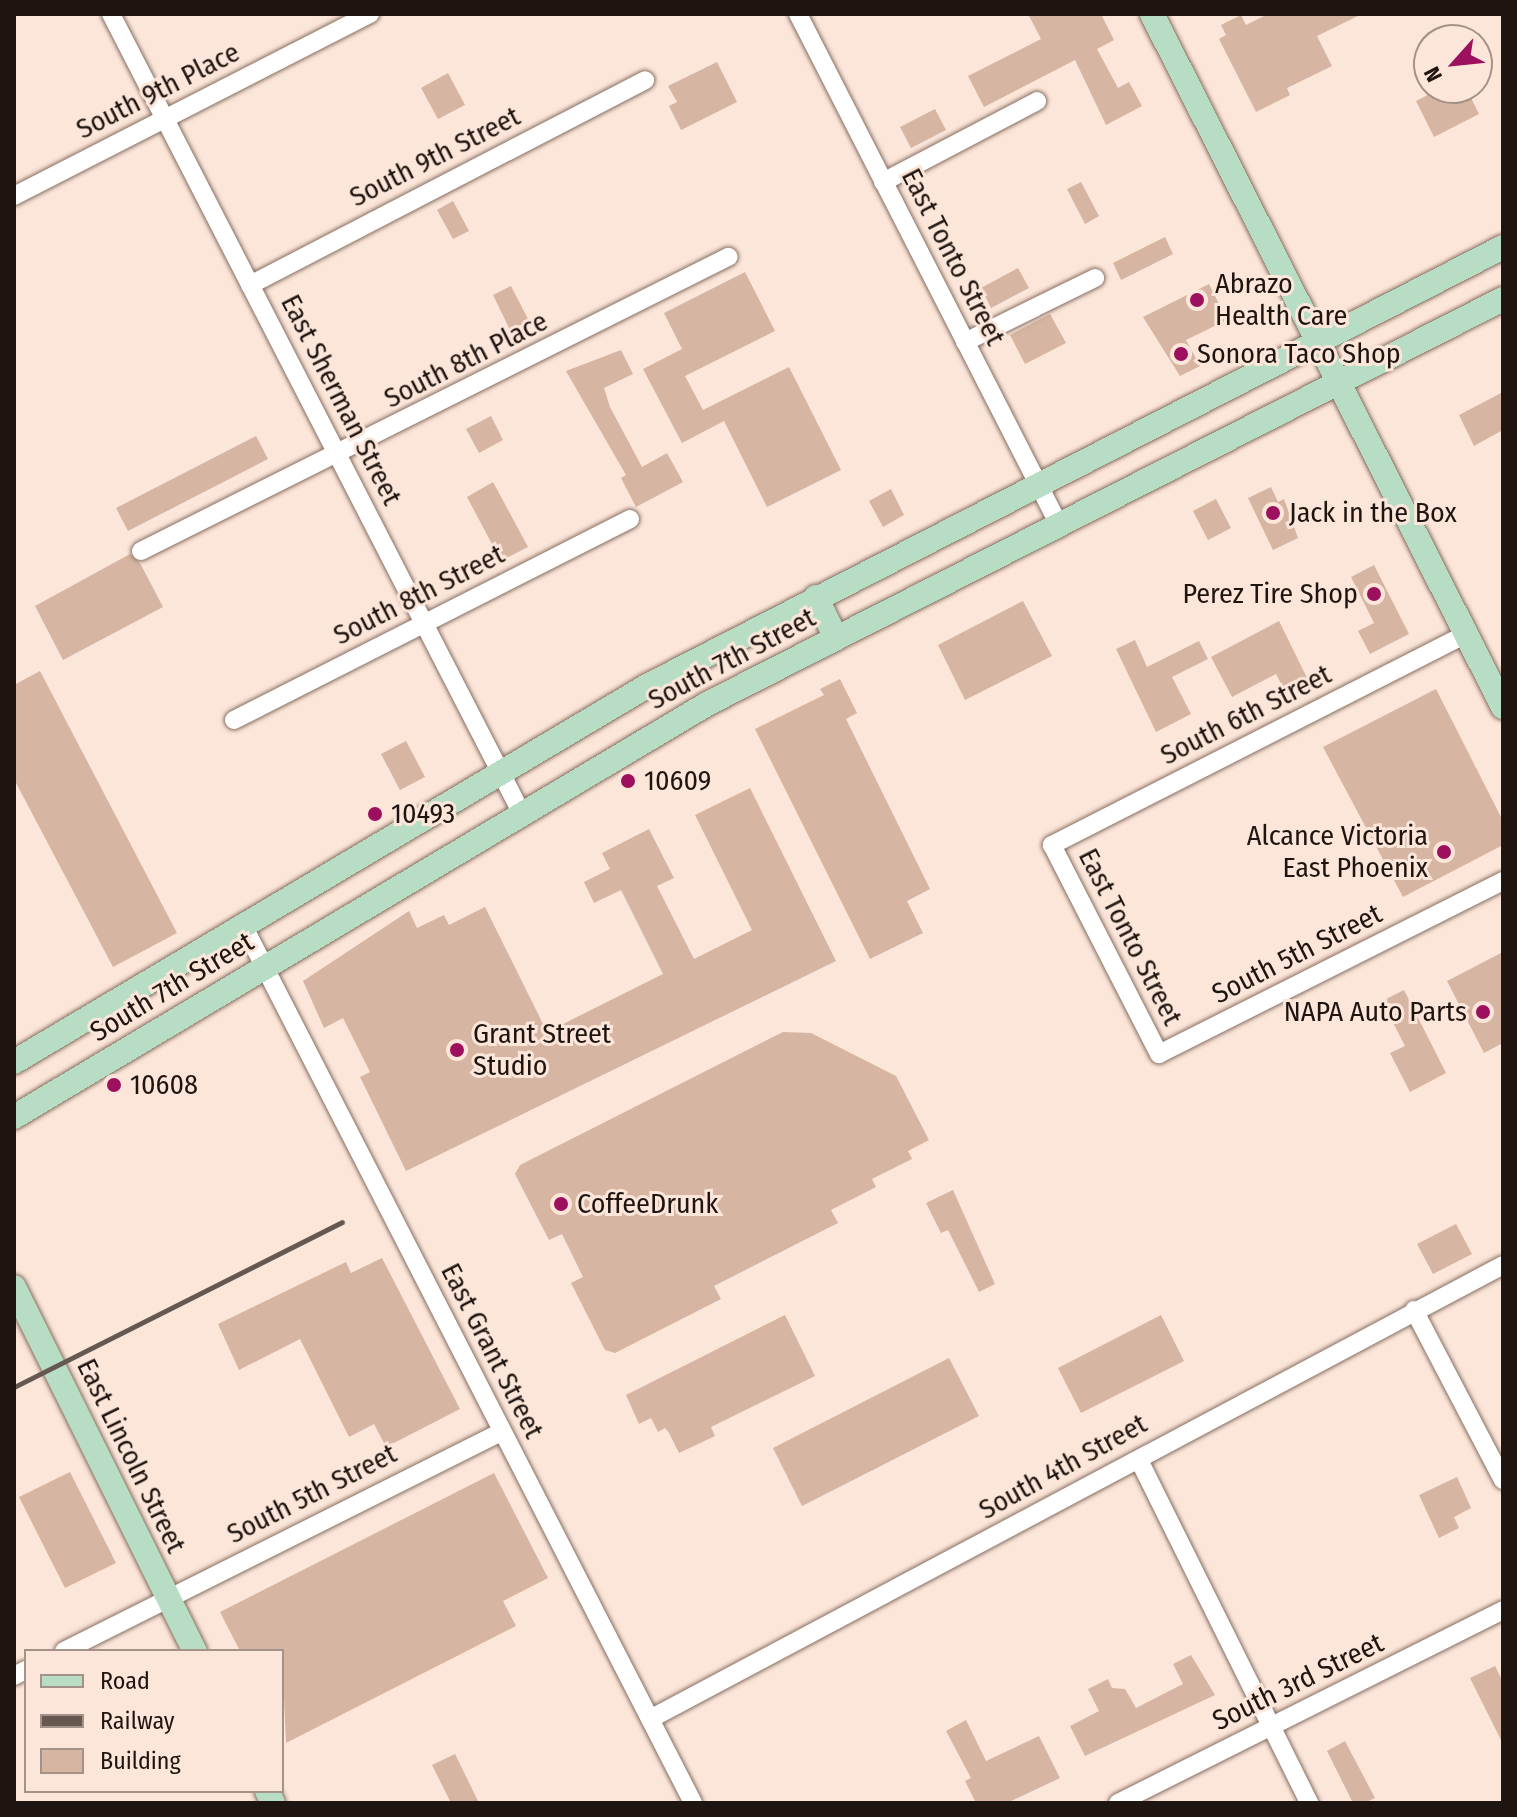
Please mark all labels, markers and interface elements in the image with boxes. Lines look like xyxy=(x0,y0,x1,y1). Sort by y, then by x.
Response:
north arrow xyxy=(1413,24,1493,104)
street label: South 9th Place xyxy=(71,36,245,146)
text: N xyxy=(1418,62,1448,86)
street label: South 9th Street xyxy=(344,100,526,214)
street label: East Tonto Street xyxy=(894,163,1012,351)
place label: Abrazo Health Care xyxy=(1215,267,1347,333)
street label: East Sherman Street xyxy=(273,289,409,511)
marker: Abrazo Health Care xyxy=(1186,289,1208,311)
street label: South 8th Place xyxy=(379,304,553,416)
place label: Sonora Taco Shop xyxy=(1197,337,1401,371)
marker: Sonora Taco Shop xyxy=(1172,345,1190,363)
place label: Jack in the Box xyxy=(1289,496,1457,530)
marker: Jack in the Box xyxy=(1264,504,1282,522)
street label: South 8th Street xyxy=(328,538,510,652)
place label: Perez Tire Shop xyxy=(1182,577,1358,611)
marker: Perez Tire Shop xyxy=(1365,585,1383,603)
street label: South 7th Street xyxy=(643,601,821,717)
street label: South 6th Street xyxy=(1155,658,1337,772)
place label: 10609 xyxy=(644,764,711,798)
marker: 10609 xyxy=(619,772,637,790)
place label: 10493 xyxy=(391,797,455,831)
marker: 10493 xyxy=(366,805,384,823)
place label: Alcance Victoria East Phoenix xyxy=(1247,819,1428,885)
street label: East Tonto Street xyxy=(1071,843,1189,1031)
marker: Alcance Victoria East Phoenix xyxy=(1435,843,1453,861)
street label: South 5th Street xyxy=(1207,897,1387,1011)
street label: South 7th Street xyxy=(84,925,260,1049)
place label: NAPA Auto Parts xyxy=(1284,995,1467,1029)
marker: NAPA Auto Parts xyxy=(1474,1003,1492,1021)
place label: Grant Street Studio xyxy=(473,1017,611,1083)
marker: Grant Street Studio xyxy=(448,1041,466,1059)
place label: 10608 xyxy=(130,1068,198,1102)
marker: 10608 xyxy=(105,1076,123,1094)
place label: CoffeeDrunk xyxy=(577,1187,718,1221)
marker: CoffeeDrunk xyxy=(552,1195,570,1213)
street label: East Grant Street xyxy=(433,1258,551,1444)
street label: East Lincoln Street xyxy=(69,1353,193,1559)
street label: South 4th Street xyxy=(973,1407,1153,1527)
street label: South 5th Street xyxy=(222,1437,402,1551)
street label: South 3rd Street xyxy=(1207,1626,1389,1738)
legend xyxy=(24,1649,284,1793)
text: Road xyxy=(100,1667,150,1695)
text: Railway xyxy=(100,1707,175,1735)
text: Building xyxy=(100,1747,181,1775)

